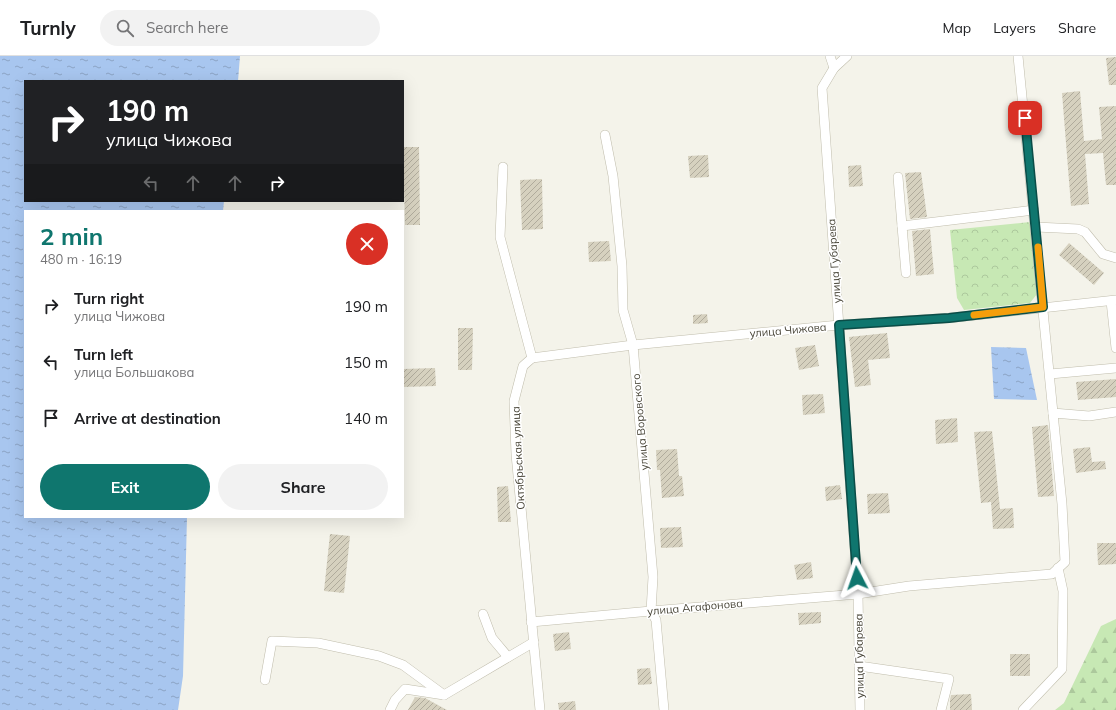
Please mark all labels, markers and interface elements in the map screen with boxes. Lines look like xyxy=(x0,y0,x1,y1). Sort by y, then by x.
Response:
search box xyxy=(100,10,380,46)
text: Turnly xyxy=(20,16,76,40)
icon: search xyxy=(114,17,136,39)
text: Search here xyxy=(146,18,228,37)
text: Map xyxy=(942,19,971,37)
text: Layers xyxy=(993,19,1036,37)
text: Share xyxy=(1058,19,1096,37)
text: 190 m xyxy=(106,93,189,128)
icon: right xyxy=(40,96,92,148)
pin xyxy=(1008,101,1042,135)
icon: arrive xyxy=(1014,107,1036,129)
text: улица Чижова xyxy=(106,128,232,151)
icon: left xyxy=(140,172,162,194)
icon: ahead xyxy=(182,172,204,194)
icon: ahead xyxy=(224,172,246,194)
icon: right xyxy=(266,172,288,194)
street label: улица Губарева xyxy=(824,218,844,304)
text: 2 min xyxy=(40,221,103,251)
button: close xyxy=(346,223,388,265)
text: 480 m · 16:19 xyxy=(40,251,122,267)
text: Turn right xyxy=(74,289,144,308)
icon: right xyxy=(40,295,62,317)
text: 190 m xyxy=(344,297,388,316)
text: улица Чижова xyxy=(74,308,165,324)
street label: улица Чижова xyxy=(749,320,827,340)
text: Turn left xyxy=(74,345,133,364)
icon: left xyxy=(40,351,62,373)
text: 150 m xyxy=(344,353,388,372)
text: улица Большакова xyxy=(74,364,195,380)
street label: улица Воровского xyxy=(629,373,651,471)
street label: Октябрьская улица xyxy=(508,406,528,510)
icon: arrive xyxy=(40,407,62,429)
text: Arrive at destination xyxy=(74,409,221,428)
text: 140 m xyxy=(344,409,388,428)
button: Exit xyxy=(40,464,210,510)
button: Share xyxy=(218,464,388,510)
position arrow xyxy=(836,557,878,599)
street label: улица Агафонова xyxy=(647,596,743,618)
street label: улица Губарева xyxy=(851,614,867,698)

